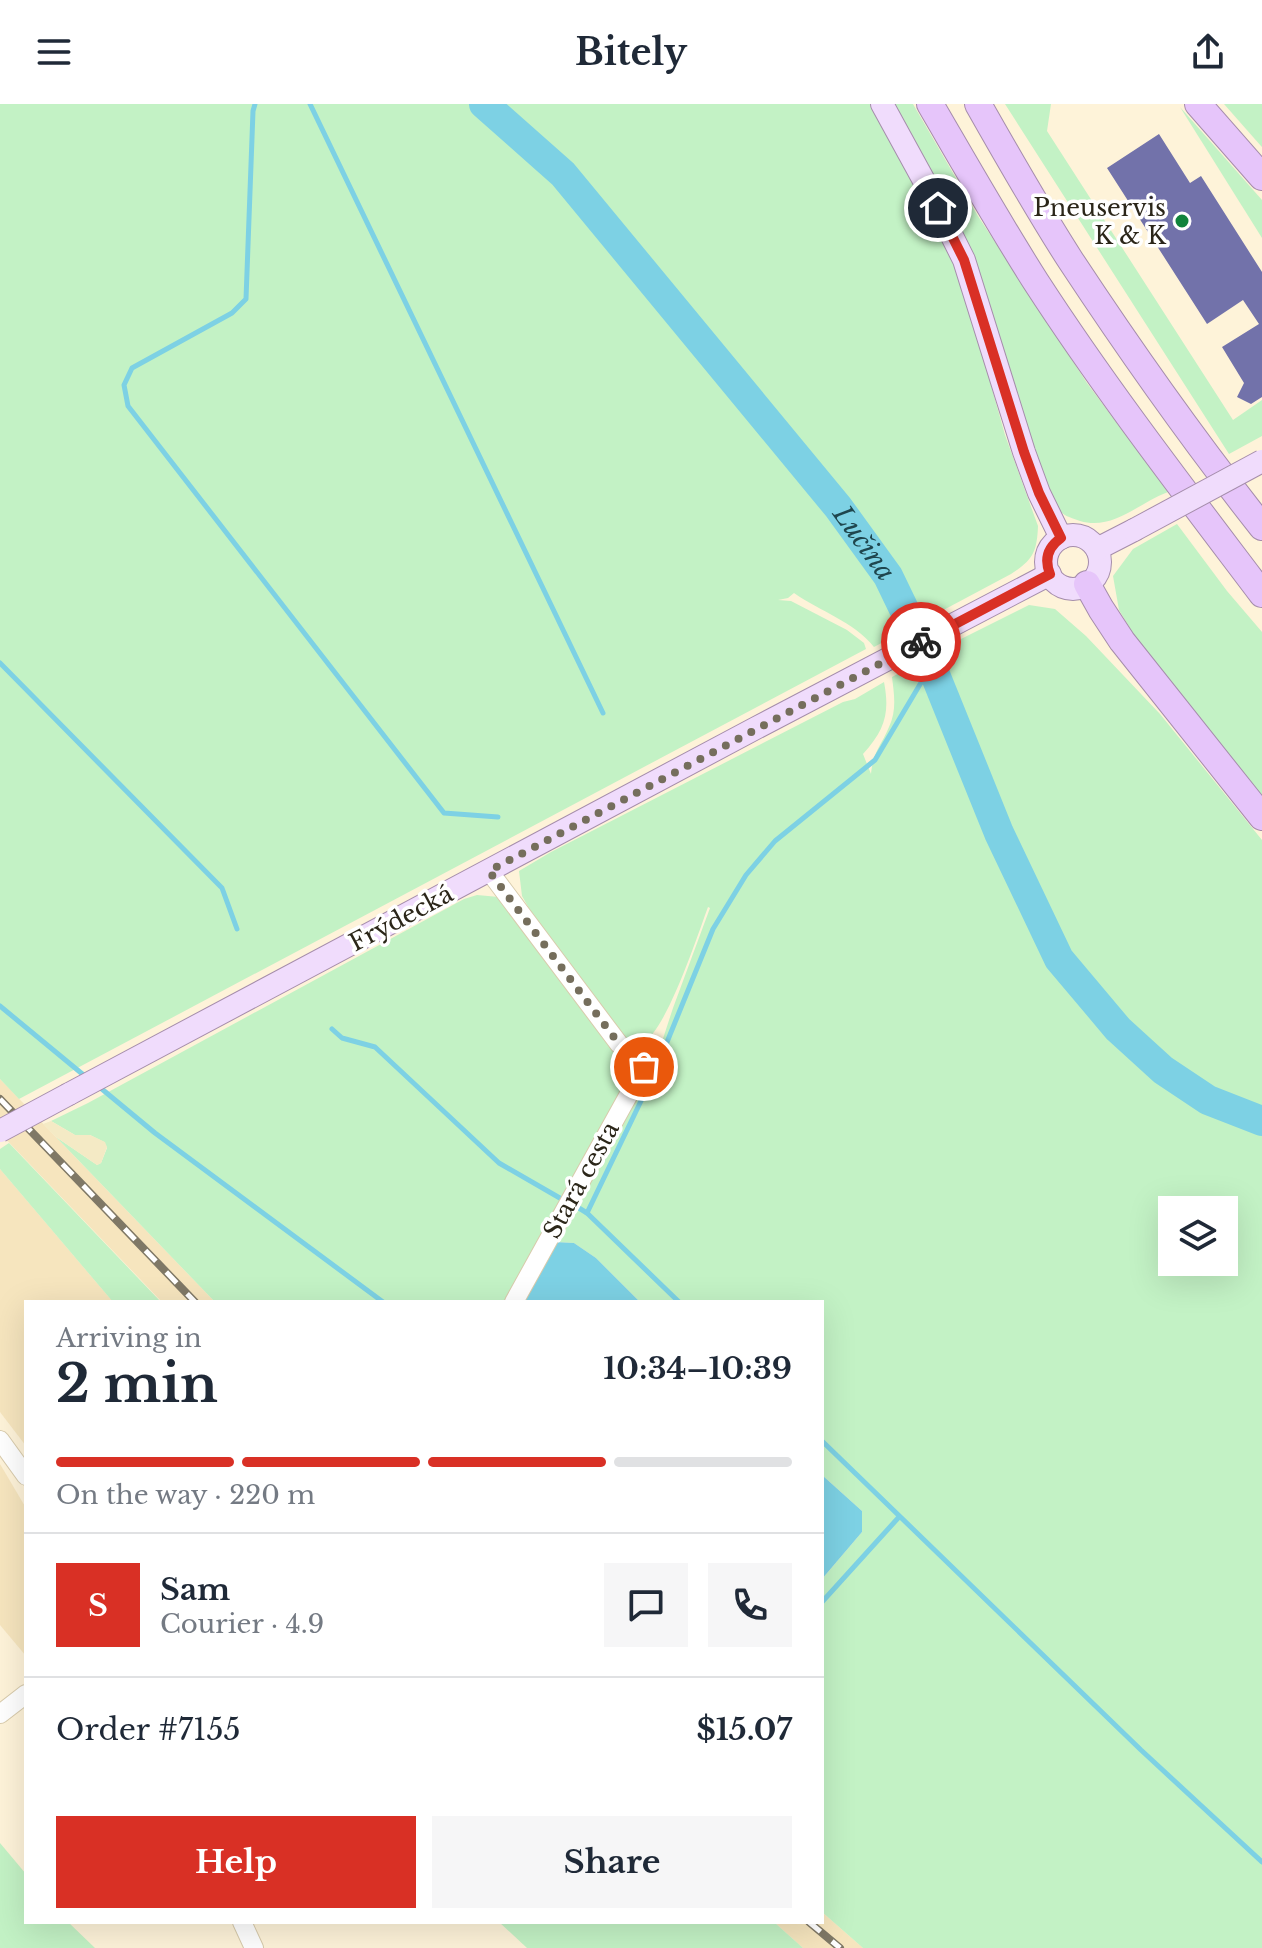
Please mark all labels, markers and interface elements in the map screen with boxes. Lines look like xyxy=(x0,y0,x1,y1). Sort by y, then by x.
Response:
icon: menu xyxy=(32,30,76,74)
text: Bitely xyxy=(575,30,687,75)
icon: share xyxy=(1186,30,1230,74)
pin xyxy=(904,174,972,242)
icon: home xyxy=(916,186,960,230)
place label: Pneuservis K & K xyxy=(1033,193,1167,250)
marker: Pneuservis K & K xyxy=(1173,212,1191,230)
water label: Lučina xyxy=(826,499,902,587)
courier xyxy=(881,602,961,682)
icon: bike xyxy=(899,620,943,664)
street label: Frýdecká xyxy=(344,878,458,957)
pin xyxy=(610,1033,678,1101)
icon: bag xyxy=(622,1045,666,1089)
street label: Stará cesta xyxy=(537,1116,625,1243)
map controls xyxy=(1158,1196,1238,1276)
button: layers xyxy=(1158,1196,1238,1276)
text: Arriving in xyxy=(56,1322,202,1354)
text: 10:34–10:39 xyxy=(603,1350,792,1387)
text: 2 min xyxy=(56,1352,218,1416)
text: On the way · 220 m xyxy=(56,1479,315,1511)
button: chat xyxy=(604,1563,688,1647)
button: phone xyxy=(708,1563,792,1647)
text: Sam xyxy=(160,1571,230,1608)
text: S xyxy=(88,1587,108,1624)
text: Courier · 4.9 xyxy=(160,1608,324,1640)
text: Order #7155 xyxy=(56,1711,240,1748)
text: $15.07 xyxy=(696,1711,792,1748)
button: Help xyxy=(56,1816,416,1908)
button: Share xyxy=(432,1816,792,1908)

